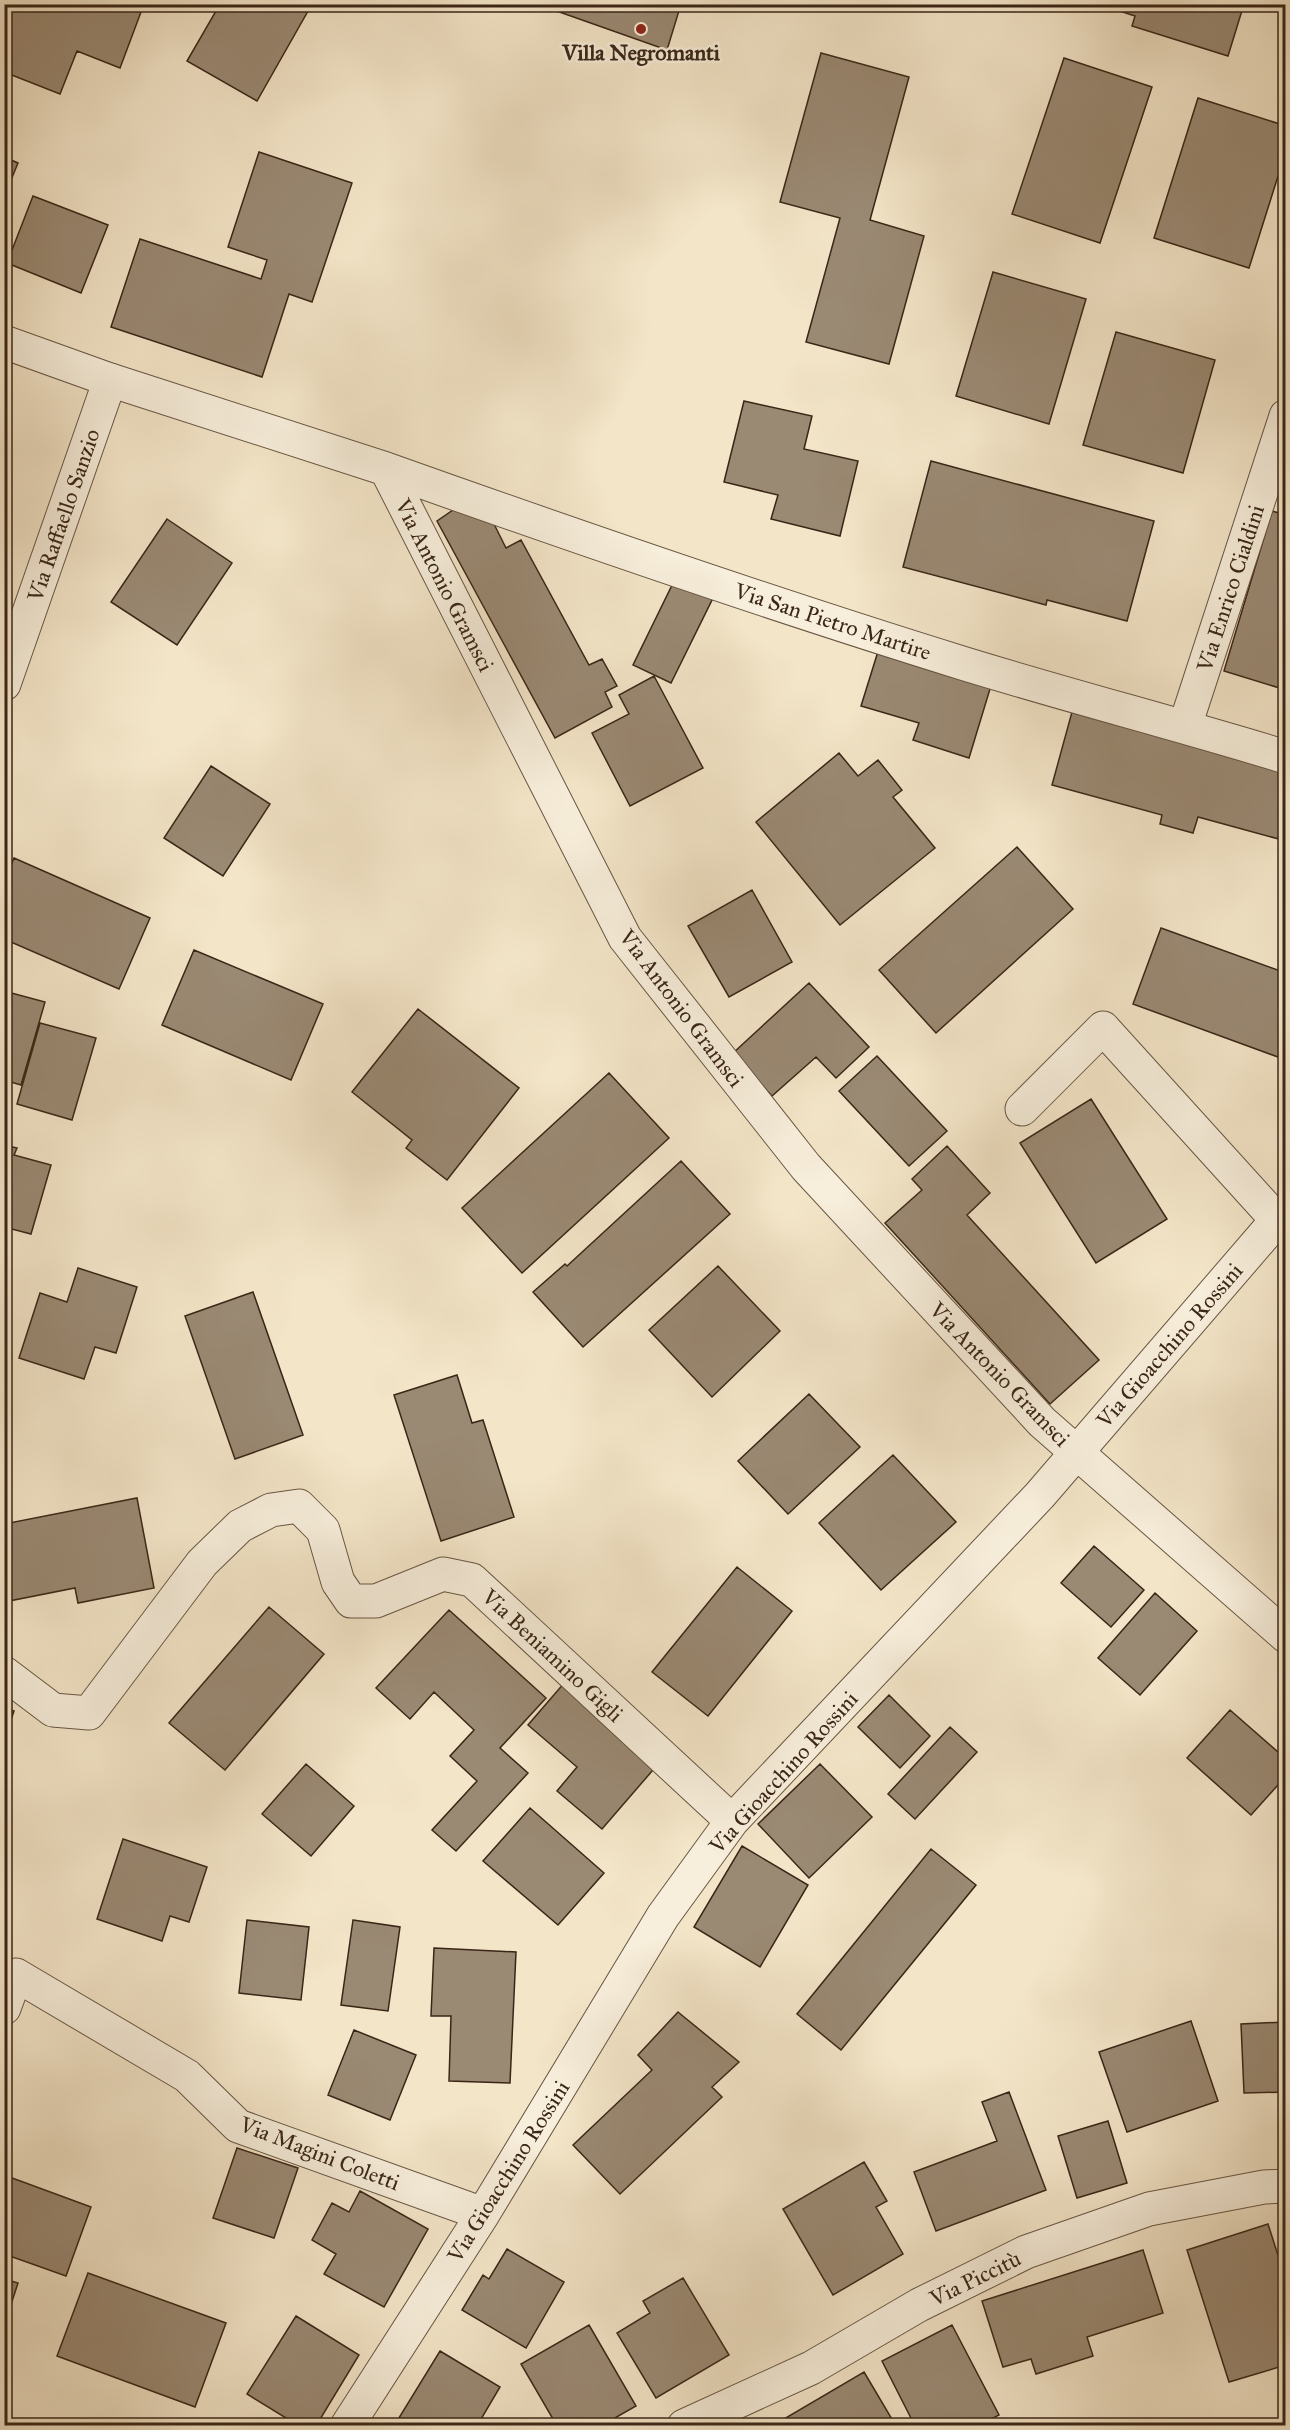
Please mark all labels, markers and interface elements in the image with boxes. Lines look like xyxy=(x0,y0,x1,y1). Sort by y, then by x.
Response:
marker: Villa Negromanti xyxy=(634,22,648,36)
place label: Villa Negromanti xyxy=(561,39,721,66)
street label: Via Raffaello Sanzio xyxy=(21,425,106,606)
street label: Via Antonio Gramsci xyxy=(389,493,500,676)
street label: Via Enrico Cialdini xyxy=(1190,501,1270,676)
street label: Via San Pietro Martire xyxy=(730,577,934,666)
street label: Via Antonio Gramsci xyxy=(613,923,750,1092)
street label: Via Gioacchino Rossini xyxy=(1090,1258,1248,1434)
street label: Via Antonio Gramsci xyxy=(923,1296,1075,1452)
street label: Via Beniamino Gigli xyxy=(476,1582,629,1728)
street label: Via Gioacchino Rossini xyxy=(703,1686,863,1860)
street label: Via Gioacchino Rossini xyxy=(441,2075,575,2268)
street label: Via Magini Coletti xyxy=(235,2110,404,2196)
street label: Via Piccitù xyxy=(924,2245,1025,2312)

